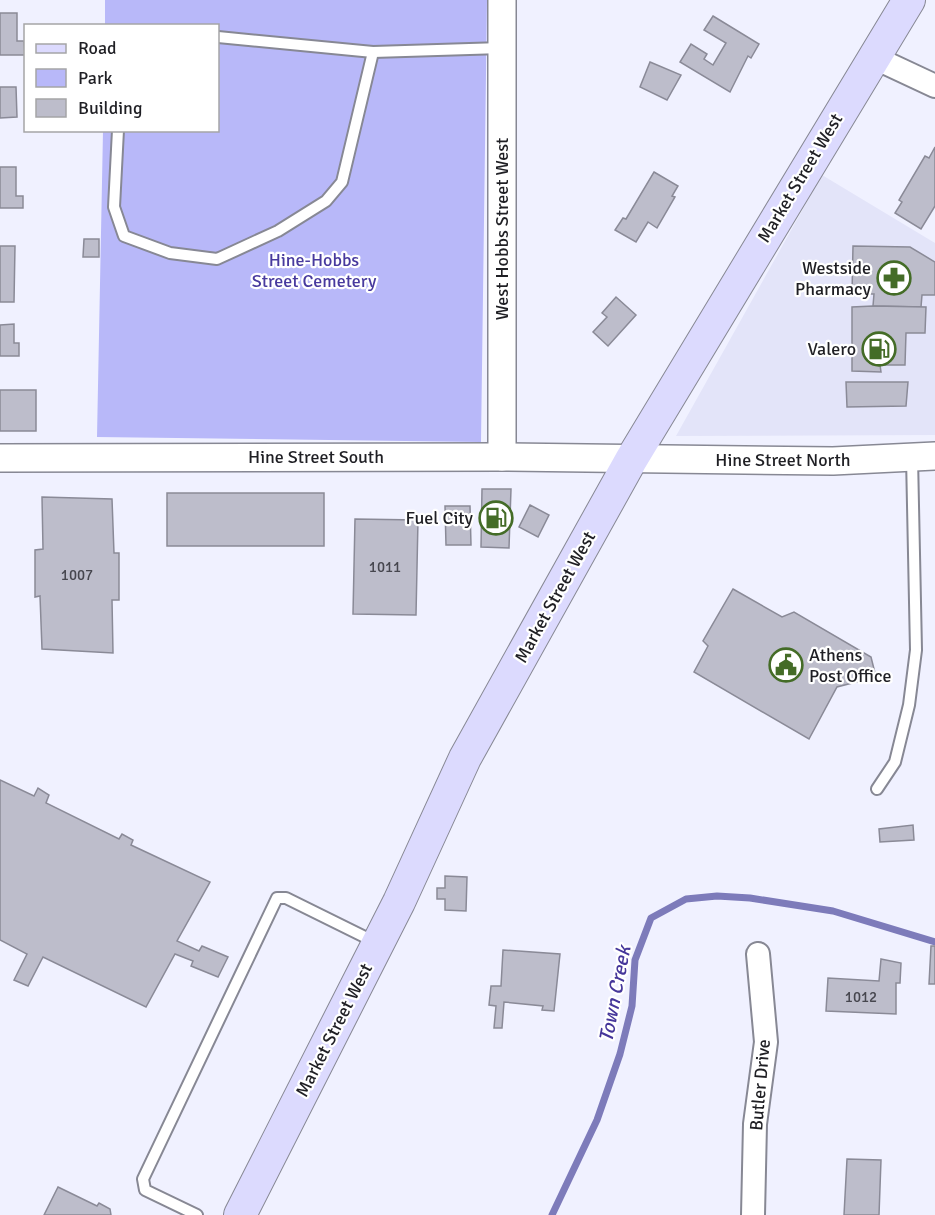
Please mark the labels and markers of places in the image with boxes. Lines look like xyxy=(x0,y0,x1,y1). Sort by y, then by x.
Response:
place label: Westside Pharmacy xyxy=(795,257,872,300)
pharmacy icon: Westside Pharmacy xyxy=(876,260,912,296)
fuel station icon: Valero xyxy=(861,331,897,367)
place label: Valero xyxy=(807,338,856,360)
fuel station icon: Fuel City xyxy=(478,500,514,536)
place label: Fuel City xyxy=(406,507,474,529)
place label: Athens Post Office xyxy=(809,644,891,687)
public building icon: Athens Post Office xyxy=(768,647,804,683)

